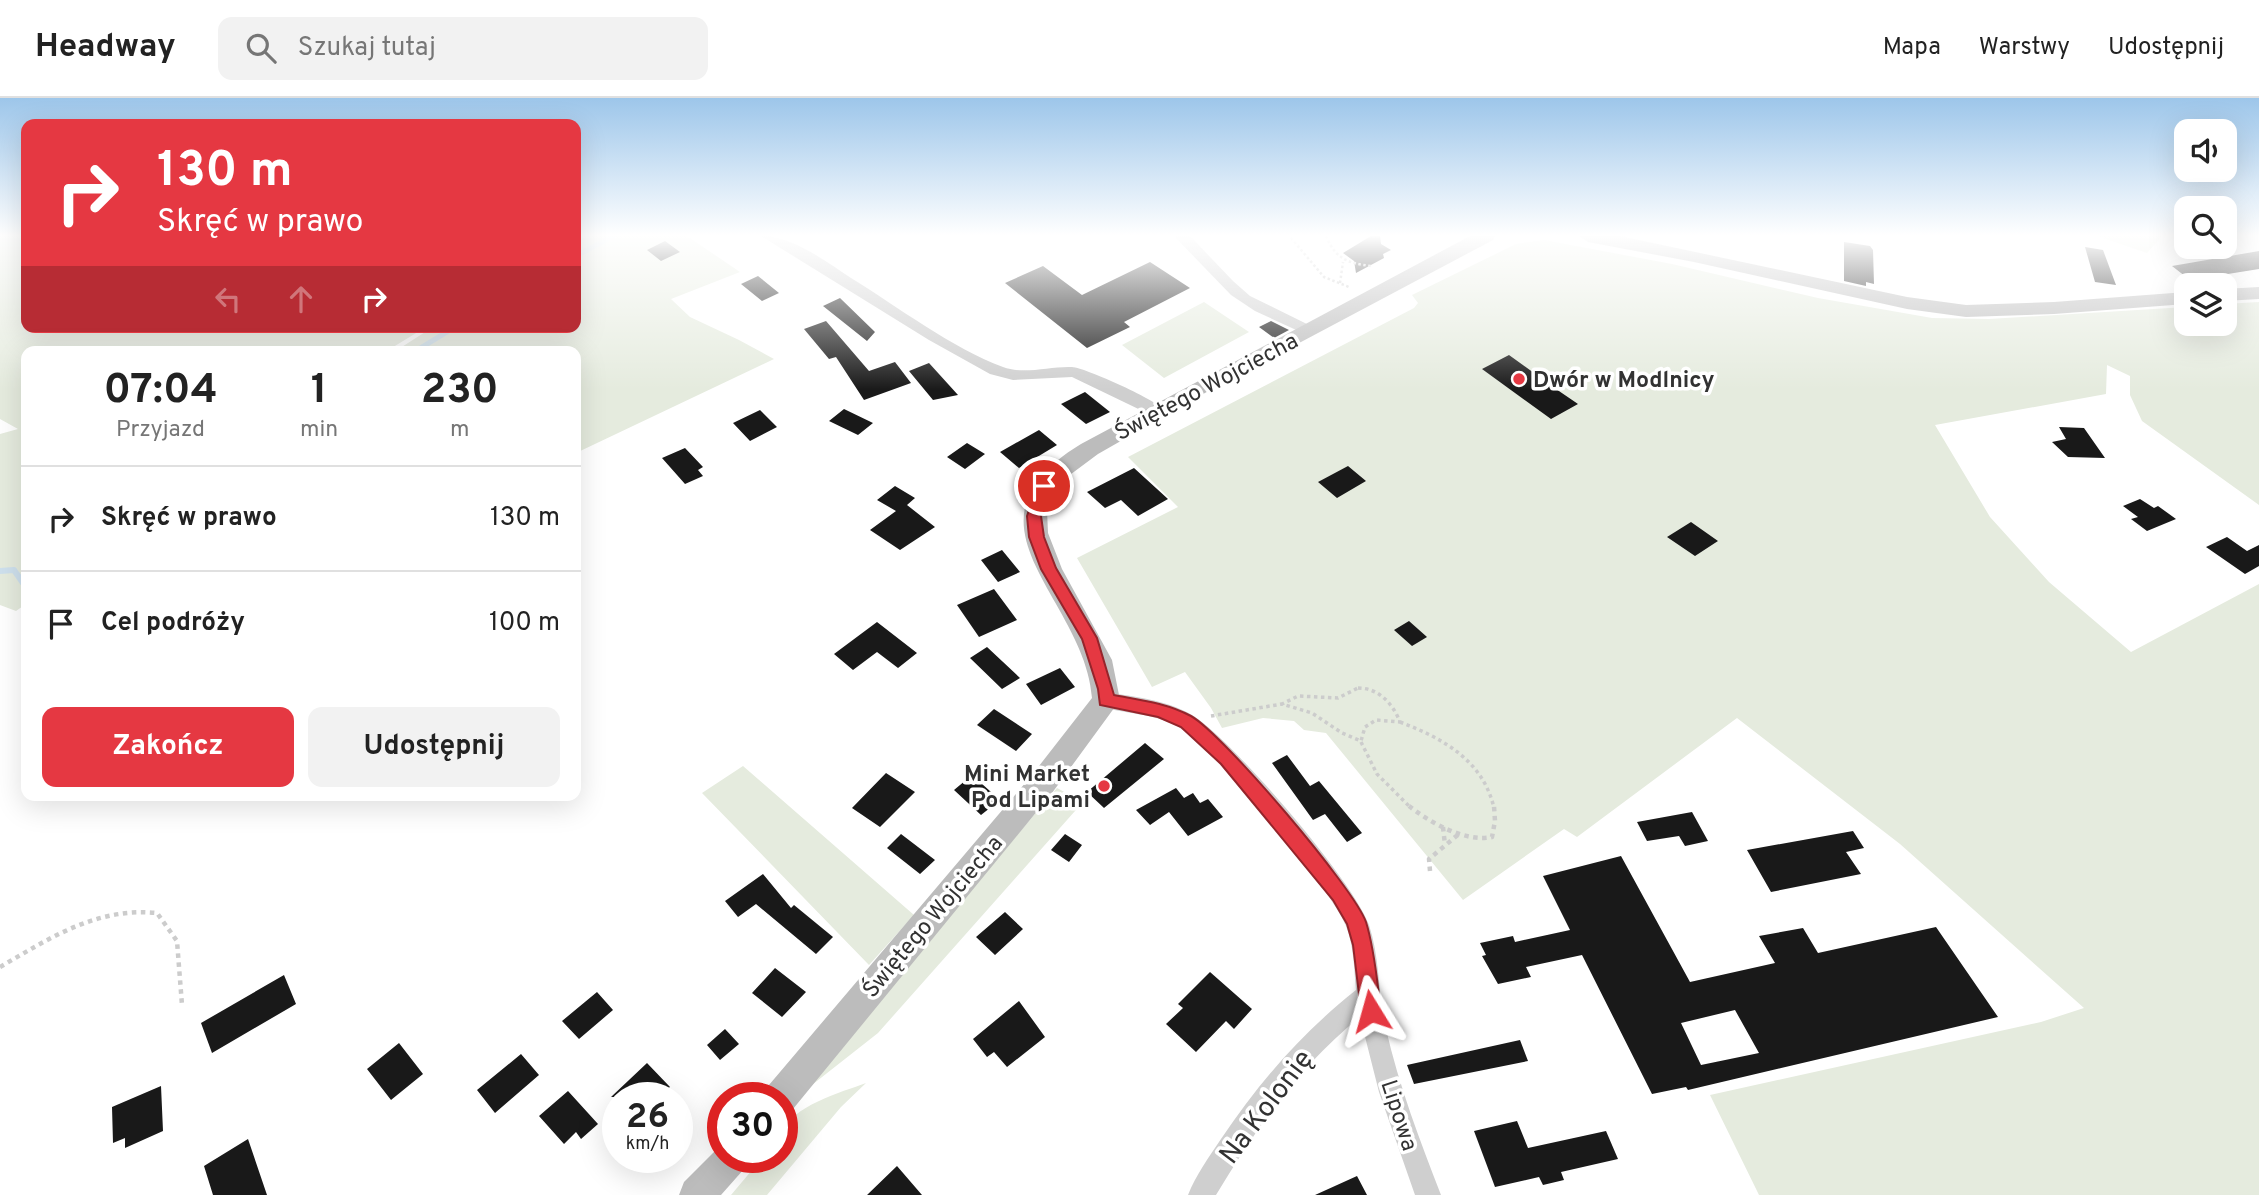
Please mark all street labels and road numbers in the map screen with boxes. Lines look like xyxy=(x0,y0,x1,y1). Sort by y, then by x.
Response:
street label: Świętego Wojciecha xyxy=(1110,326,1304,449)
street label: Świętego Wojciecha xyxy=(856,829,1010,1005)
street label: Na Kolonię xyxy=(1213,1043,1322,1172)
street label: Lipowa xyxy=(1373,1077,1423,1155)

